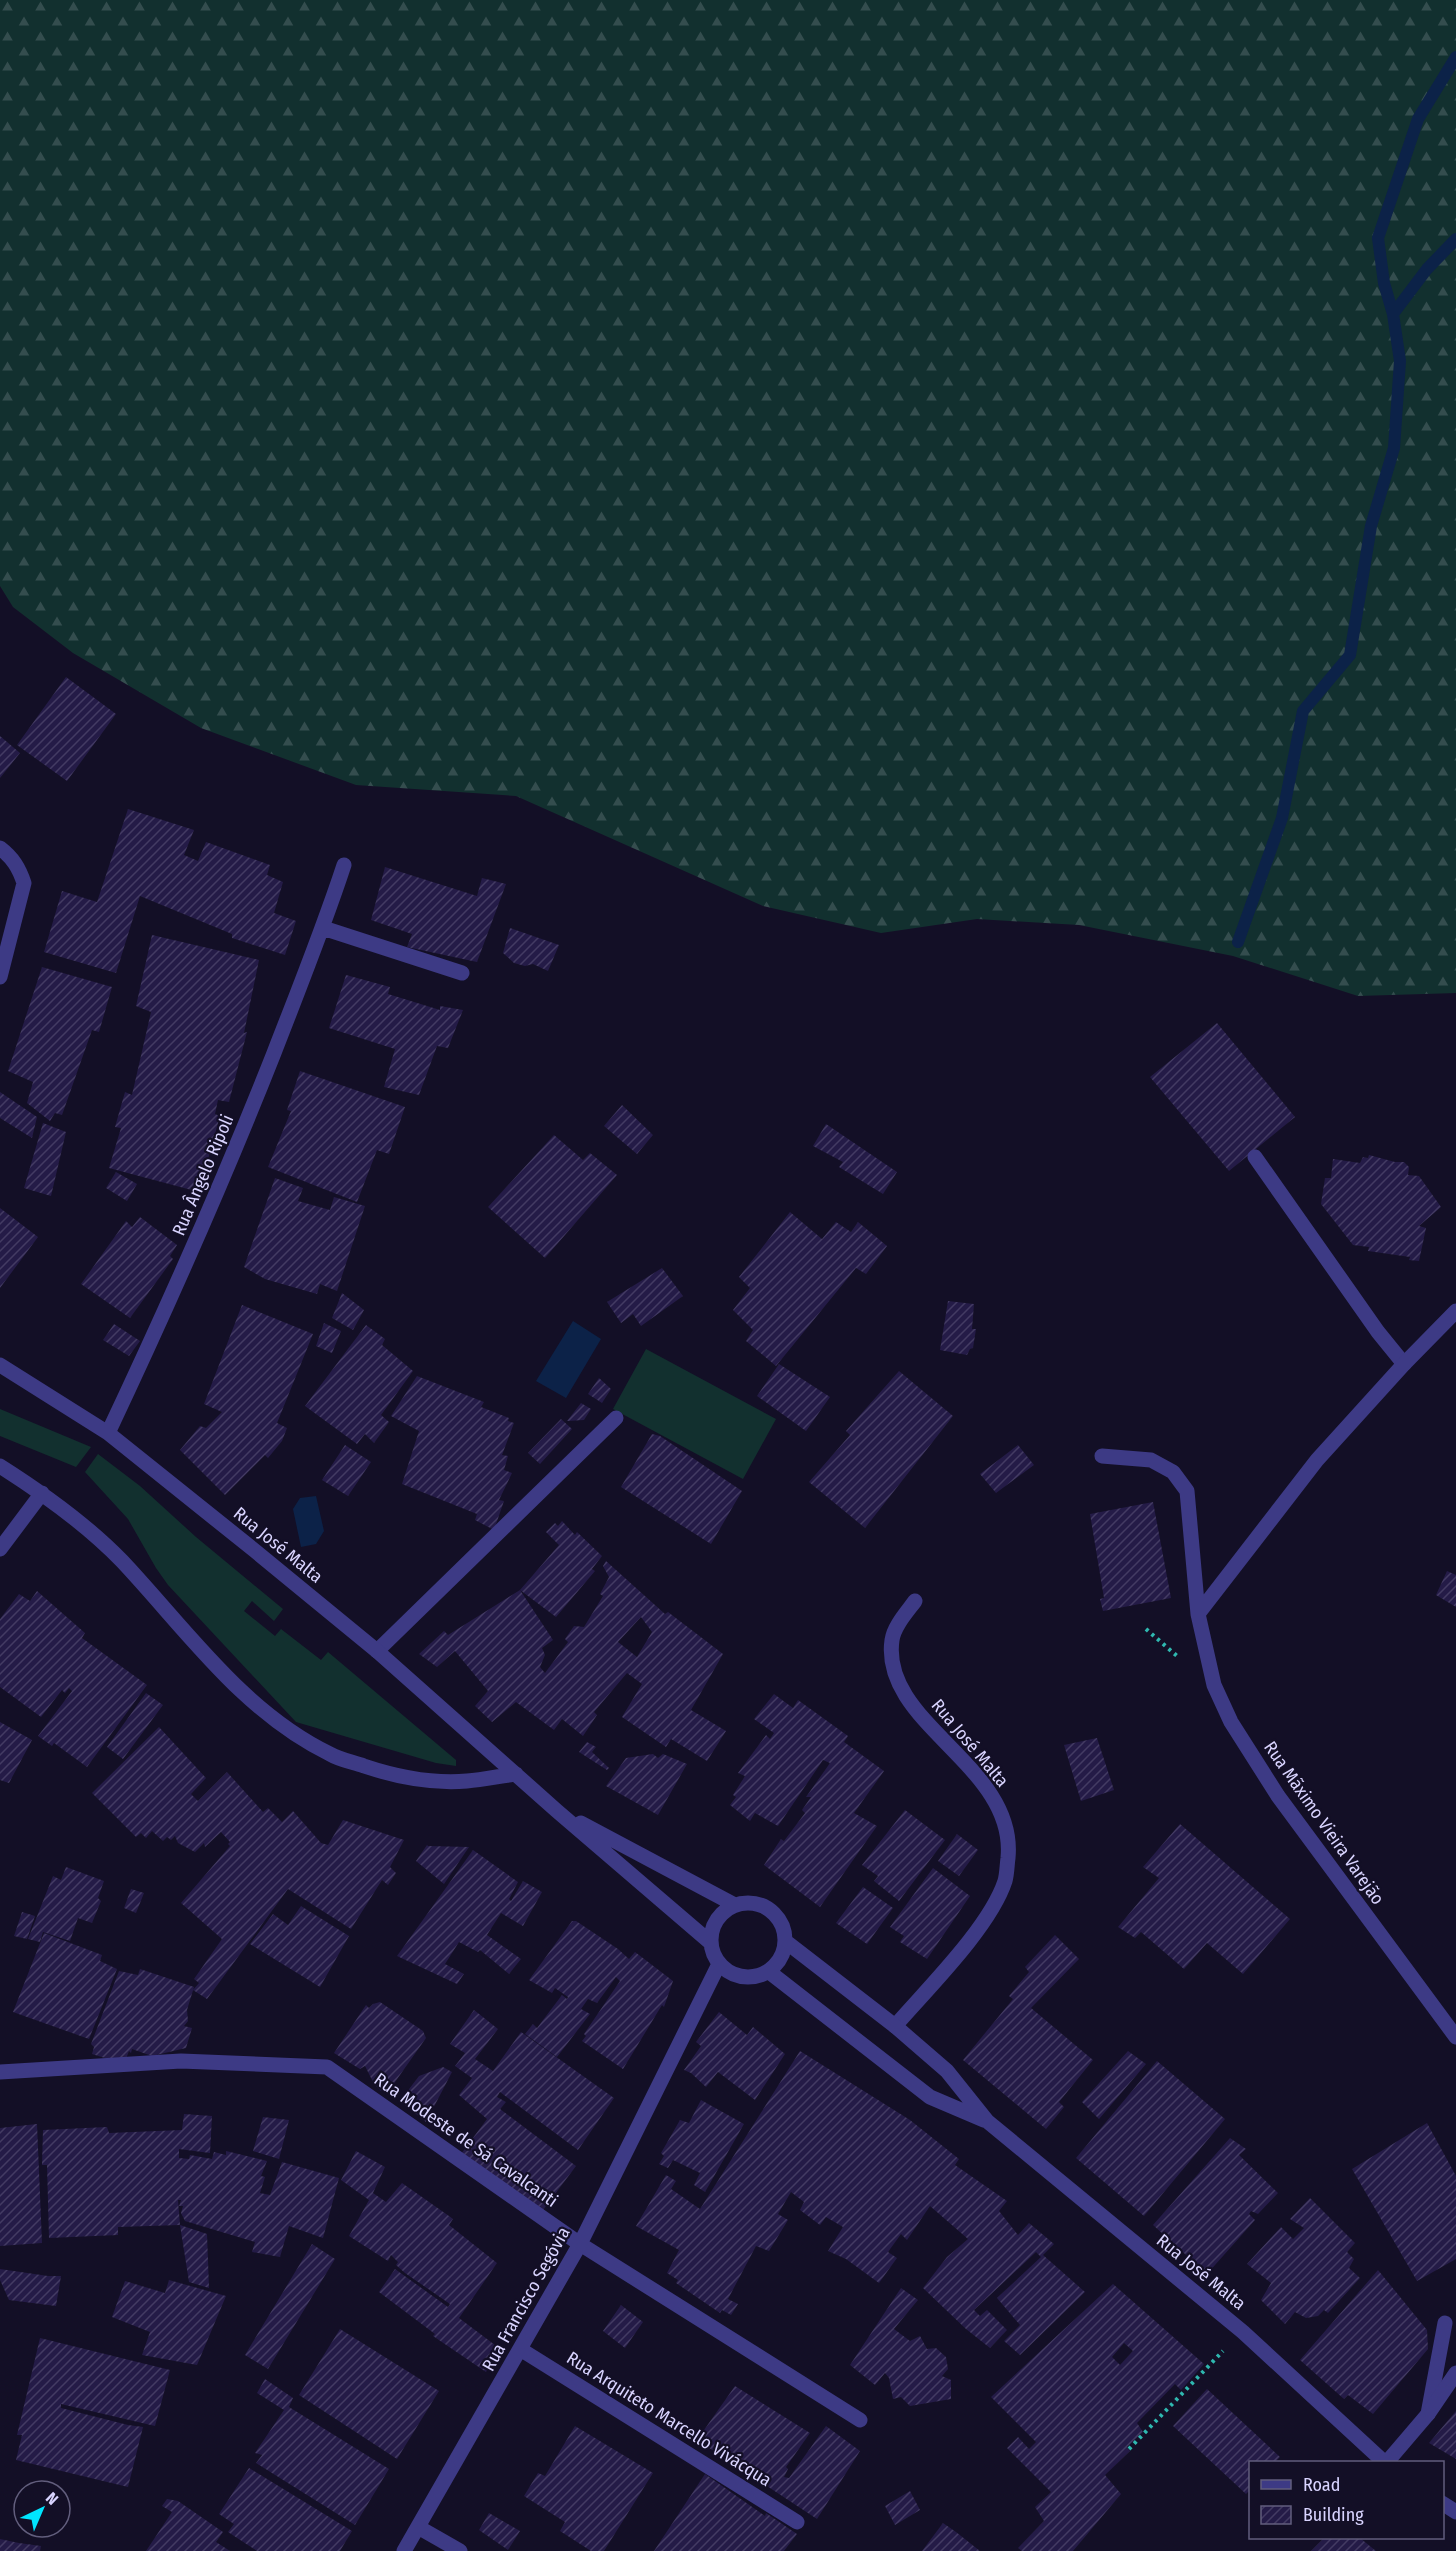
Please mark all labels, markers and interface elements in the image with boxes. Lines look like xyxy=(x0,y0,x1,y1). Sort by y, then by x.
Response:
street label: Rua Ângelo Ripoli xyxy=(168,1111,238,1239)
street label: Rua José Malta xyxy=(229,1502,327,1588)
street label: Rua José Malta xyxy=(927,1694,1013,1792)
street label: Rua Mãximo Vieira Varejão xyxy=(1259,1737,1389,1909)
street label: Rua Modeste de Sá Cavalcanti xyxy=(370,2068,562,2212)
street label: Rua Francisco Segóvia xyxy=(477,2223,575,2375)
street label: Rua José Malta xyxy=(1152,2229,1250,2315)
street label: Rua Arquiteto Marcello Vivácqua xyxy=(563,2347,776,2491)
legend xyxy=(1249,2461,1444,2539)
text: Road xyxy=(1303,2474,1340,2496)
north arrow xyxy=(12,2479,72,2539)
text: N xyxy=(42,2488,62,2509)
text: Building xyxy=(1303,2504,1364,2526)

